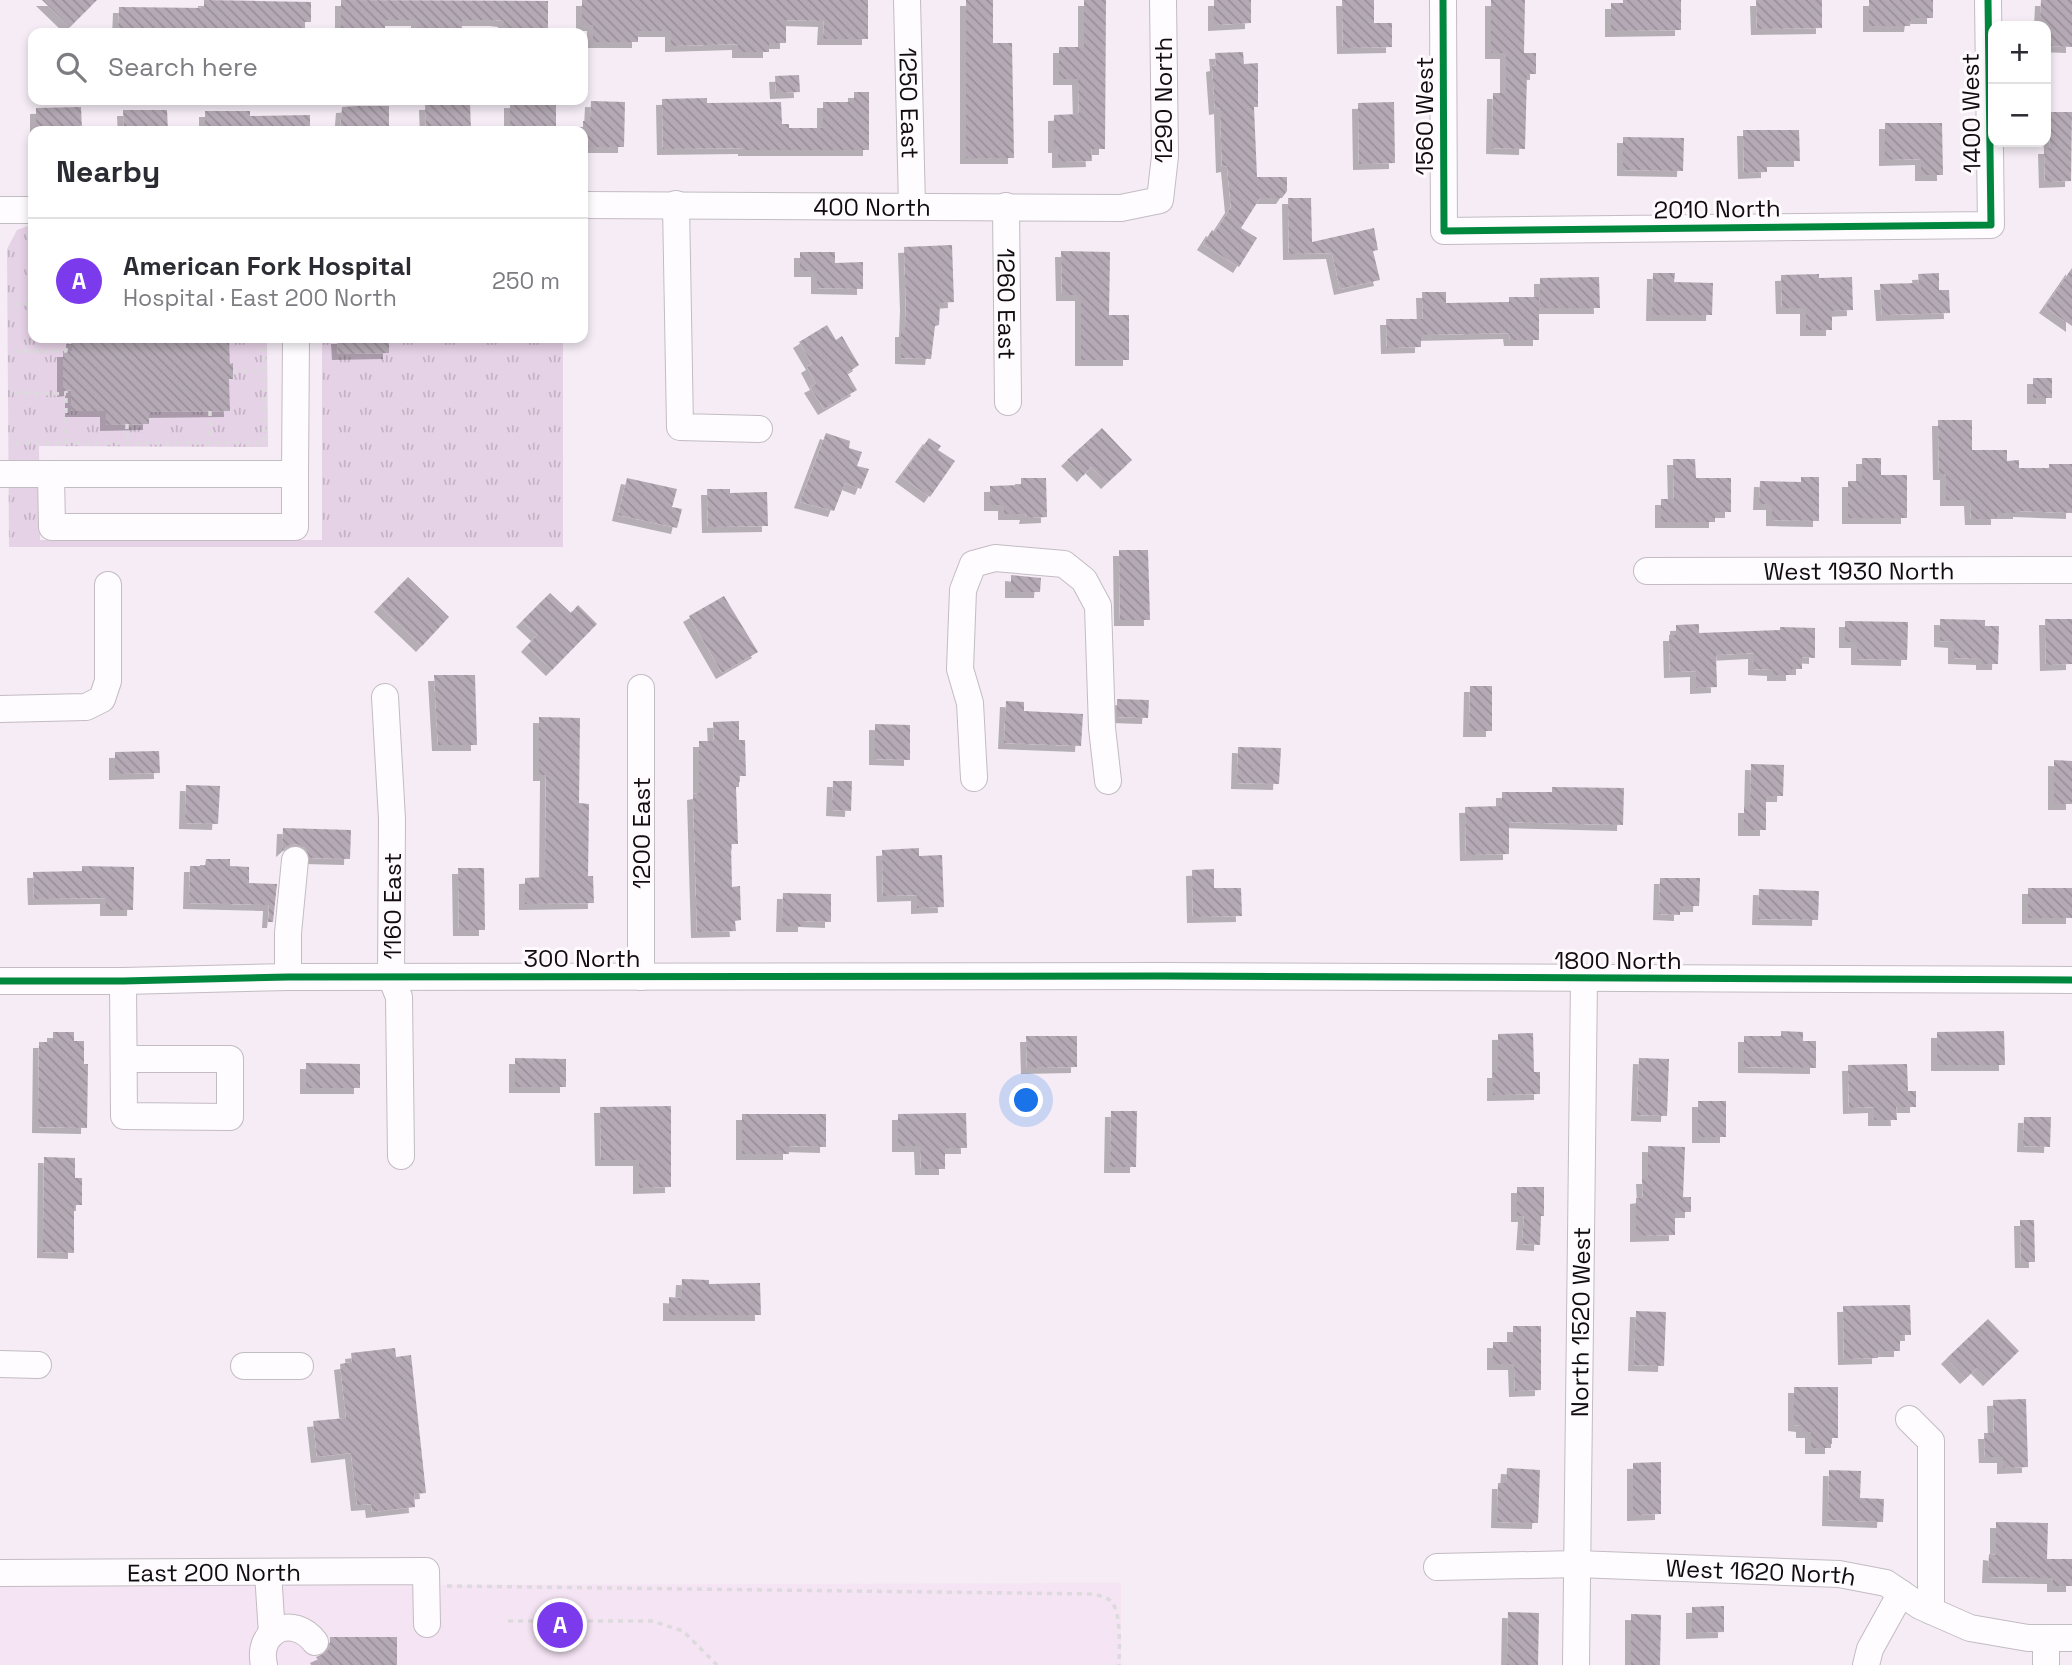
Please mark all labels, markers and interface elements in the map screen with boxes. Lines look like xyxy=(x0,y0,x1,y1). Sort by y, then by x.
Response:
map controls xyxy=(1988,21,2051,147)
button: + xyxy=(1988,21,2051,84)
search box xyxy=(28,28,588,105)
street label: 1290 North xyxy=(1148,37,1179,163)
street label: 1250 East xyxy=(893,47,926,159)
icon: search xyxy=(52,48,90,86)
text: Search here xyxy=(108,50,258,84)
street label: 1400 West xyxy=(1954,53,1988,173)
street label: 1560 West xyxy=(1409,57,1440,175)
button: − xyxy=(1988,84,2051,147)
text: Nearby xyxy=(56,152,160,191)
street label: 400 North xyxy=(813,191,931,222)
street label: 2010 North xyxy=(1653,192,1781,226)
street label: 1260 East xyxy=(991,248,1023,360)
text: American Fork Hospital xyxy=(123,249,412,283)
text: A xyxy=(72,266,86,296)
text: 250 m xyxy=(492,266,560,296)
text: Hospital · East 200 North xyxy=(123,283,397,313)
street label: West 1930 North xyxy=(1764,555,1954,586)
street label: 1200 East xyxy=(626,777,657,889)
street label: 1160 East xyxy=(377,853,408,959)
street label: 300 North xyxy=(524,943,641,974)
street label: 1800 North xyxy=(1554,945,1682,976)
your location xyxy=(1009,1083,1043,1117)
street label: North 1520 West xyxy=(1563,1227,1597,1417)
street label: West 1620 North xyxy=(1665,1552,1859,1592)
street label: East 200 North xyxy=(127,1556,301,1588)
pin: A xyxy=(537,1599,583,1651)

